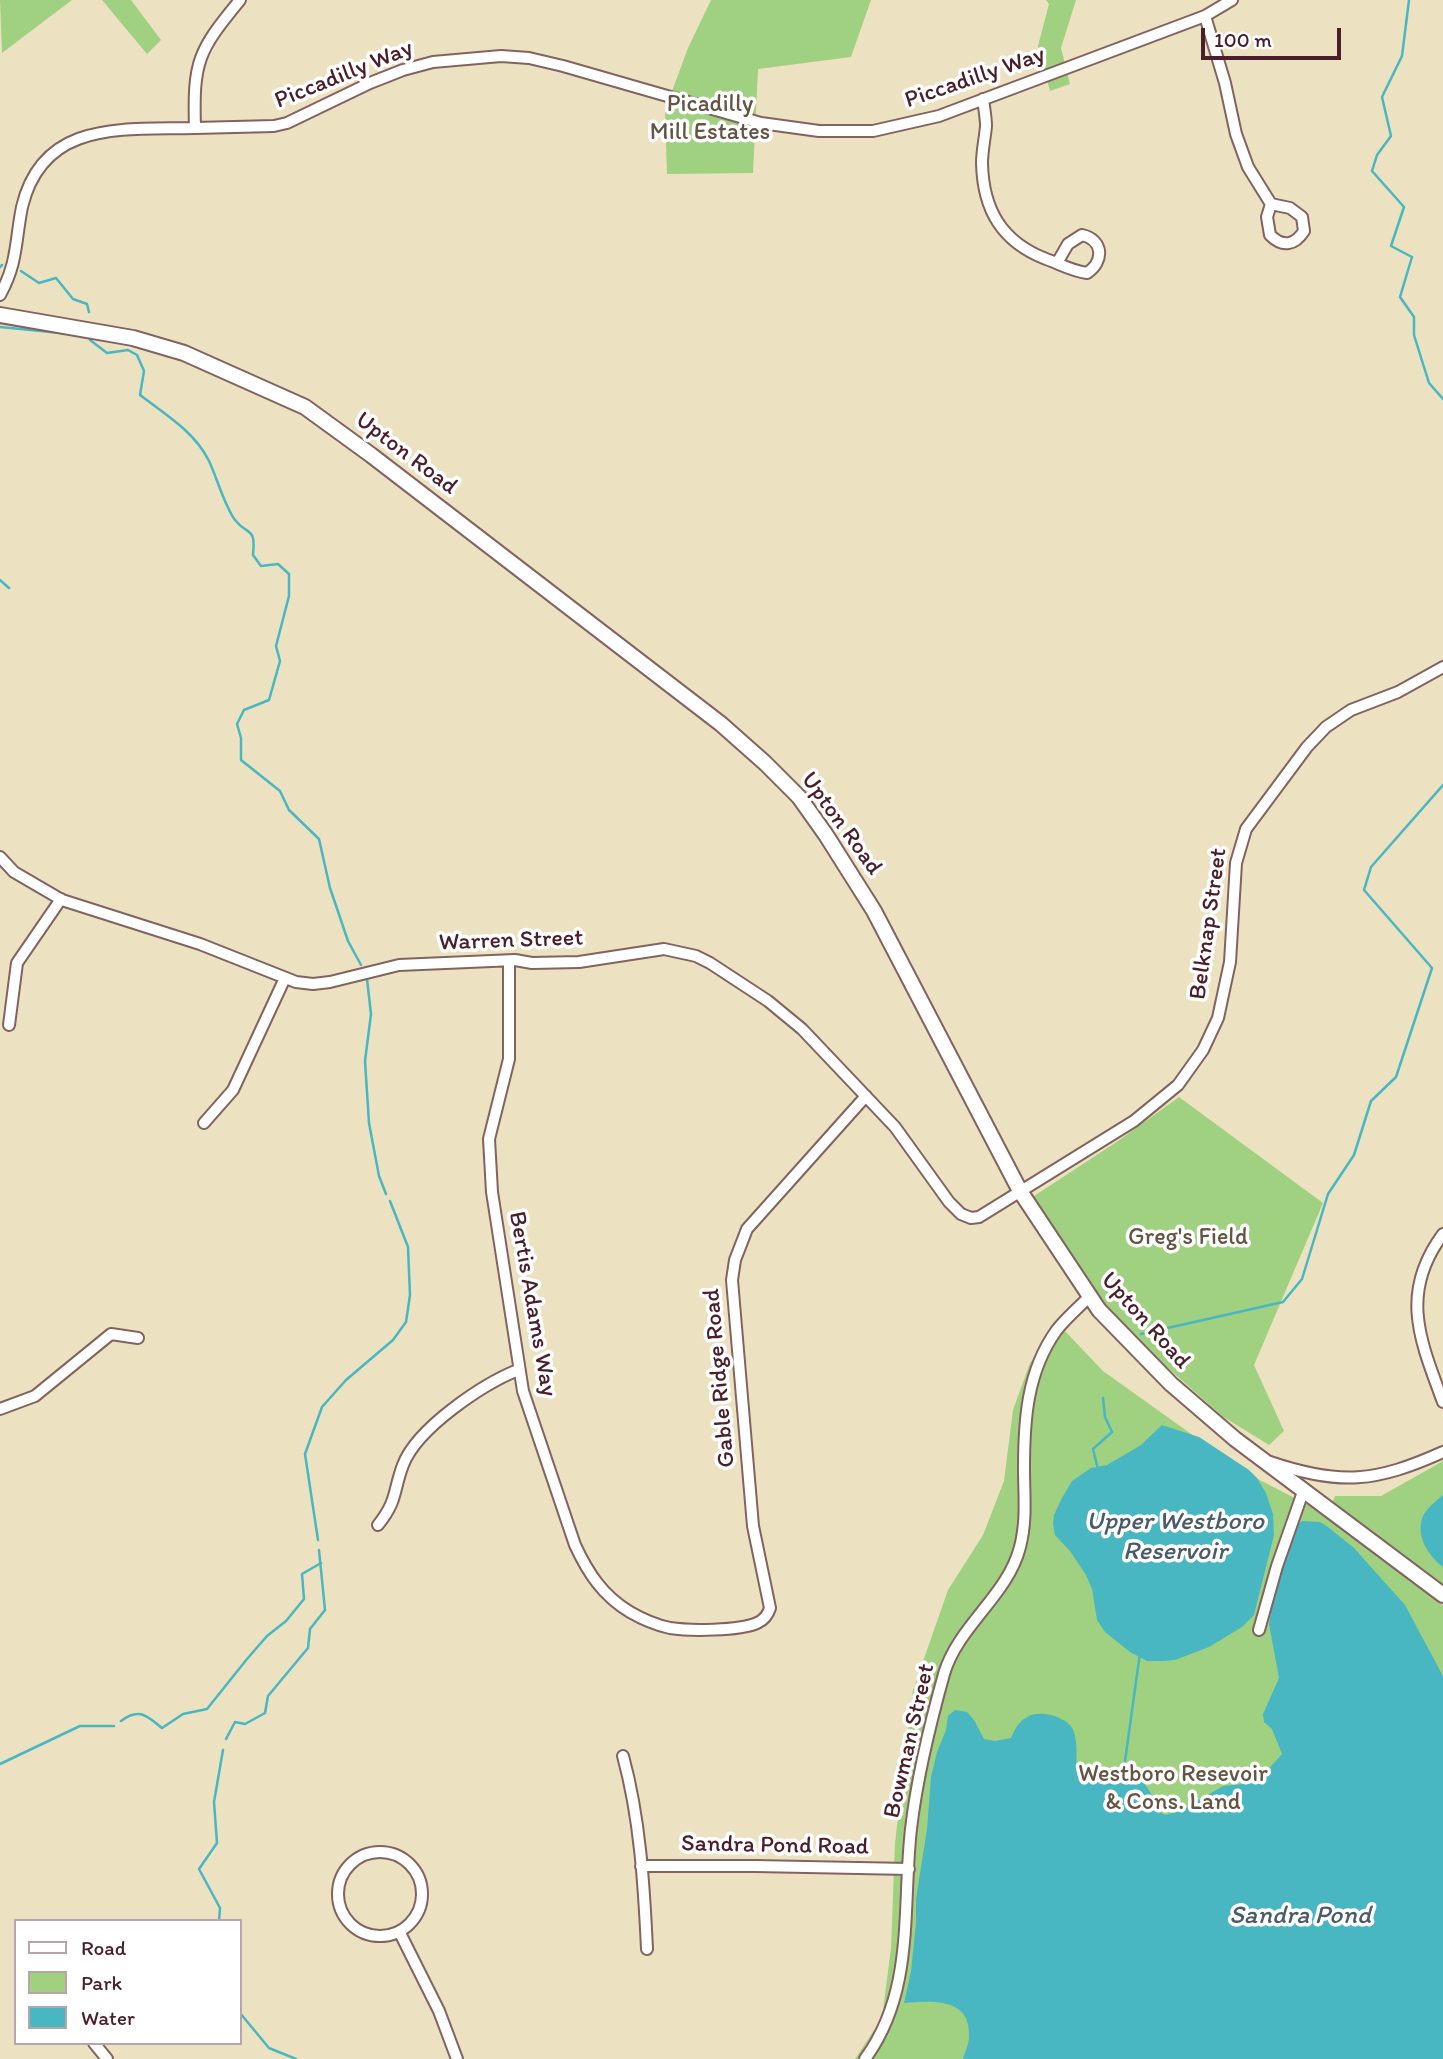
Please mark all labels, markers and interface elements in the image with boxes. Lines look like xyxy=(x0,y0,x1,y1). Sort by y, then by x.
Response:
scale bar xyxy=(1205,14,1345,58)
text: 100 m xyxy=(1214,27,1272,52)
street label: Piccadilly Way xyxy=(271,34,417,116)
street label: Piccadilly Way xyxy=(901,41,1049,115)
park label: Picadilly Mill Estates xyxy=(650,91,770,147)
street label: Upton Road xyxy=(349,406,463,502)
street label: Upton Road xyxy=(794,767,888,881)
street label: Belknap Street xyxy=(1184,846,1234,1002)
street label: Warren Street xyxy=(438,924,584,958)
street label: Bertis Adams Way xyxy=(502,1209,562,1399)
park label: Greg's Field xyxy=(1128,1224,1248,1252)
street label: Upton Road xyxy=(1094,1267,1196,1375)
street label: Gable Ridge Road xyxy=(698,1287,742,1469)
water label: Upper Westboro Reservoir xyxy=(1086,1506,1264,1568)
street label: Bowman Street xyxy=(878,1661,942,1821)
park label: Westboro Resevoir & Cons. Land xyxy=(1078,1761,1268,1817)
street label: Sandra Pond Road xyxy=(681,1830,869,1862)
water label: Sandra Pond xyxy=(1229,1900,1371,1932)
legend xyxy=(14,1919,242,2045)
text: Road xyxy=(81,1935,126,1960)
text: Park xyxy=(81,1970,122,1995)
text: Water xyxy=(81,2005,135,2030)

